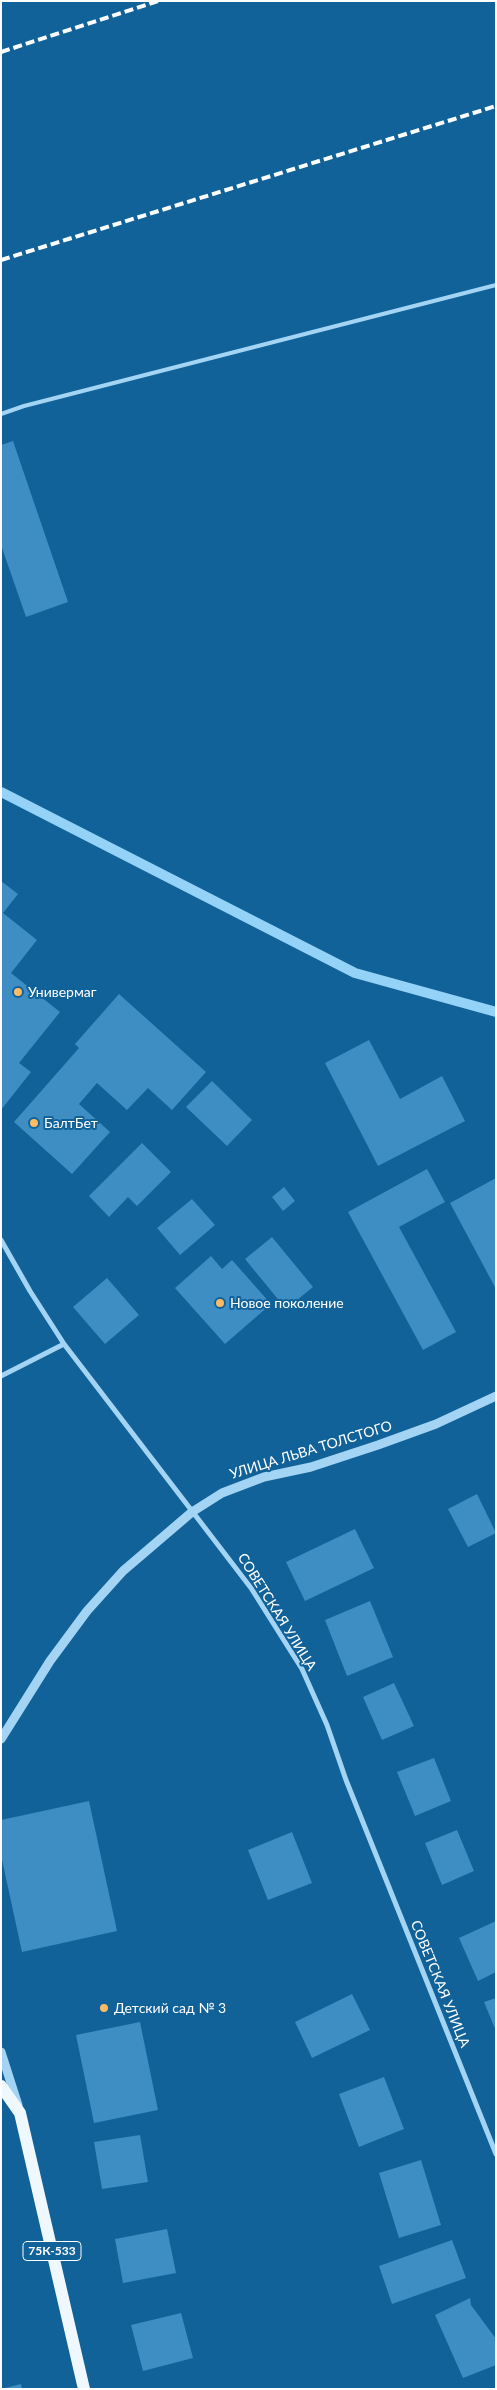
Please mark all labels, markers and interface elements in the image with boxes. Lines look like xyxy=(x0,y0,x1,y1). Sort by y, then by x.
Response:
place label: Универмаг xyxy=(28,984,97,1000)
marker: Универмаг xyxy=(12,986,24,998)
place label: БалтБет xyxy=(44,1115,98,1131)
marker: БалтБет xyxy=(28,1117,40,1129)
place label: Новое поколение xyxy=(230,1295,344,1311)
marker: Новое поколение xyxy=(214,1297,226,1309)
street label: УЛИЦА ЛЬВА ТОЛСТОГО xyxy=(228,1417,394,1483)
street label: СОВЕТСКАЯ УЛИЦА xyxy=(234,1550,320,1674)
street label: СОВЕТСКАЯ УЛИЦА xyxy=(407,1918,473,2050)
place label: Детский сад № 3 xyxy=(114,2000,226,2016)
marker: Детский сад № 3 xyxy=(98,2002,110,2014)
road number: 75К-533 xyxy=(23,2242,81,2260)

